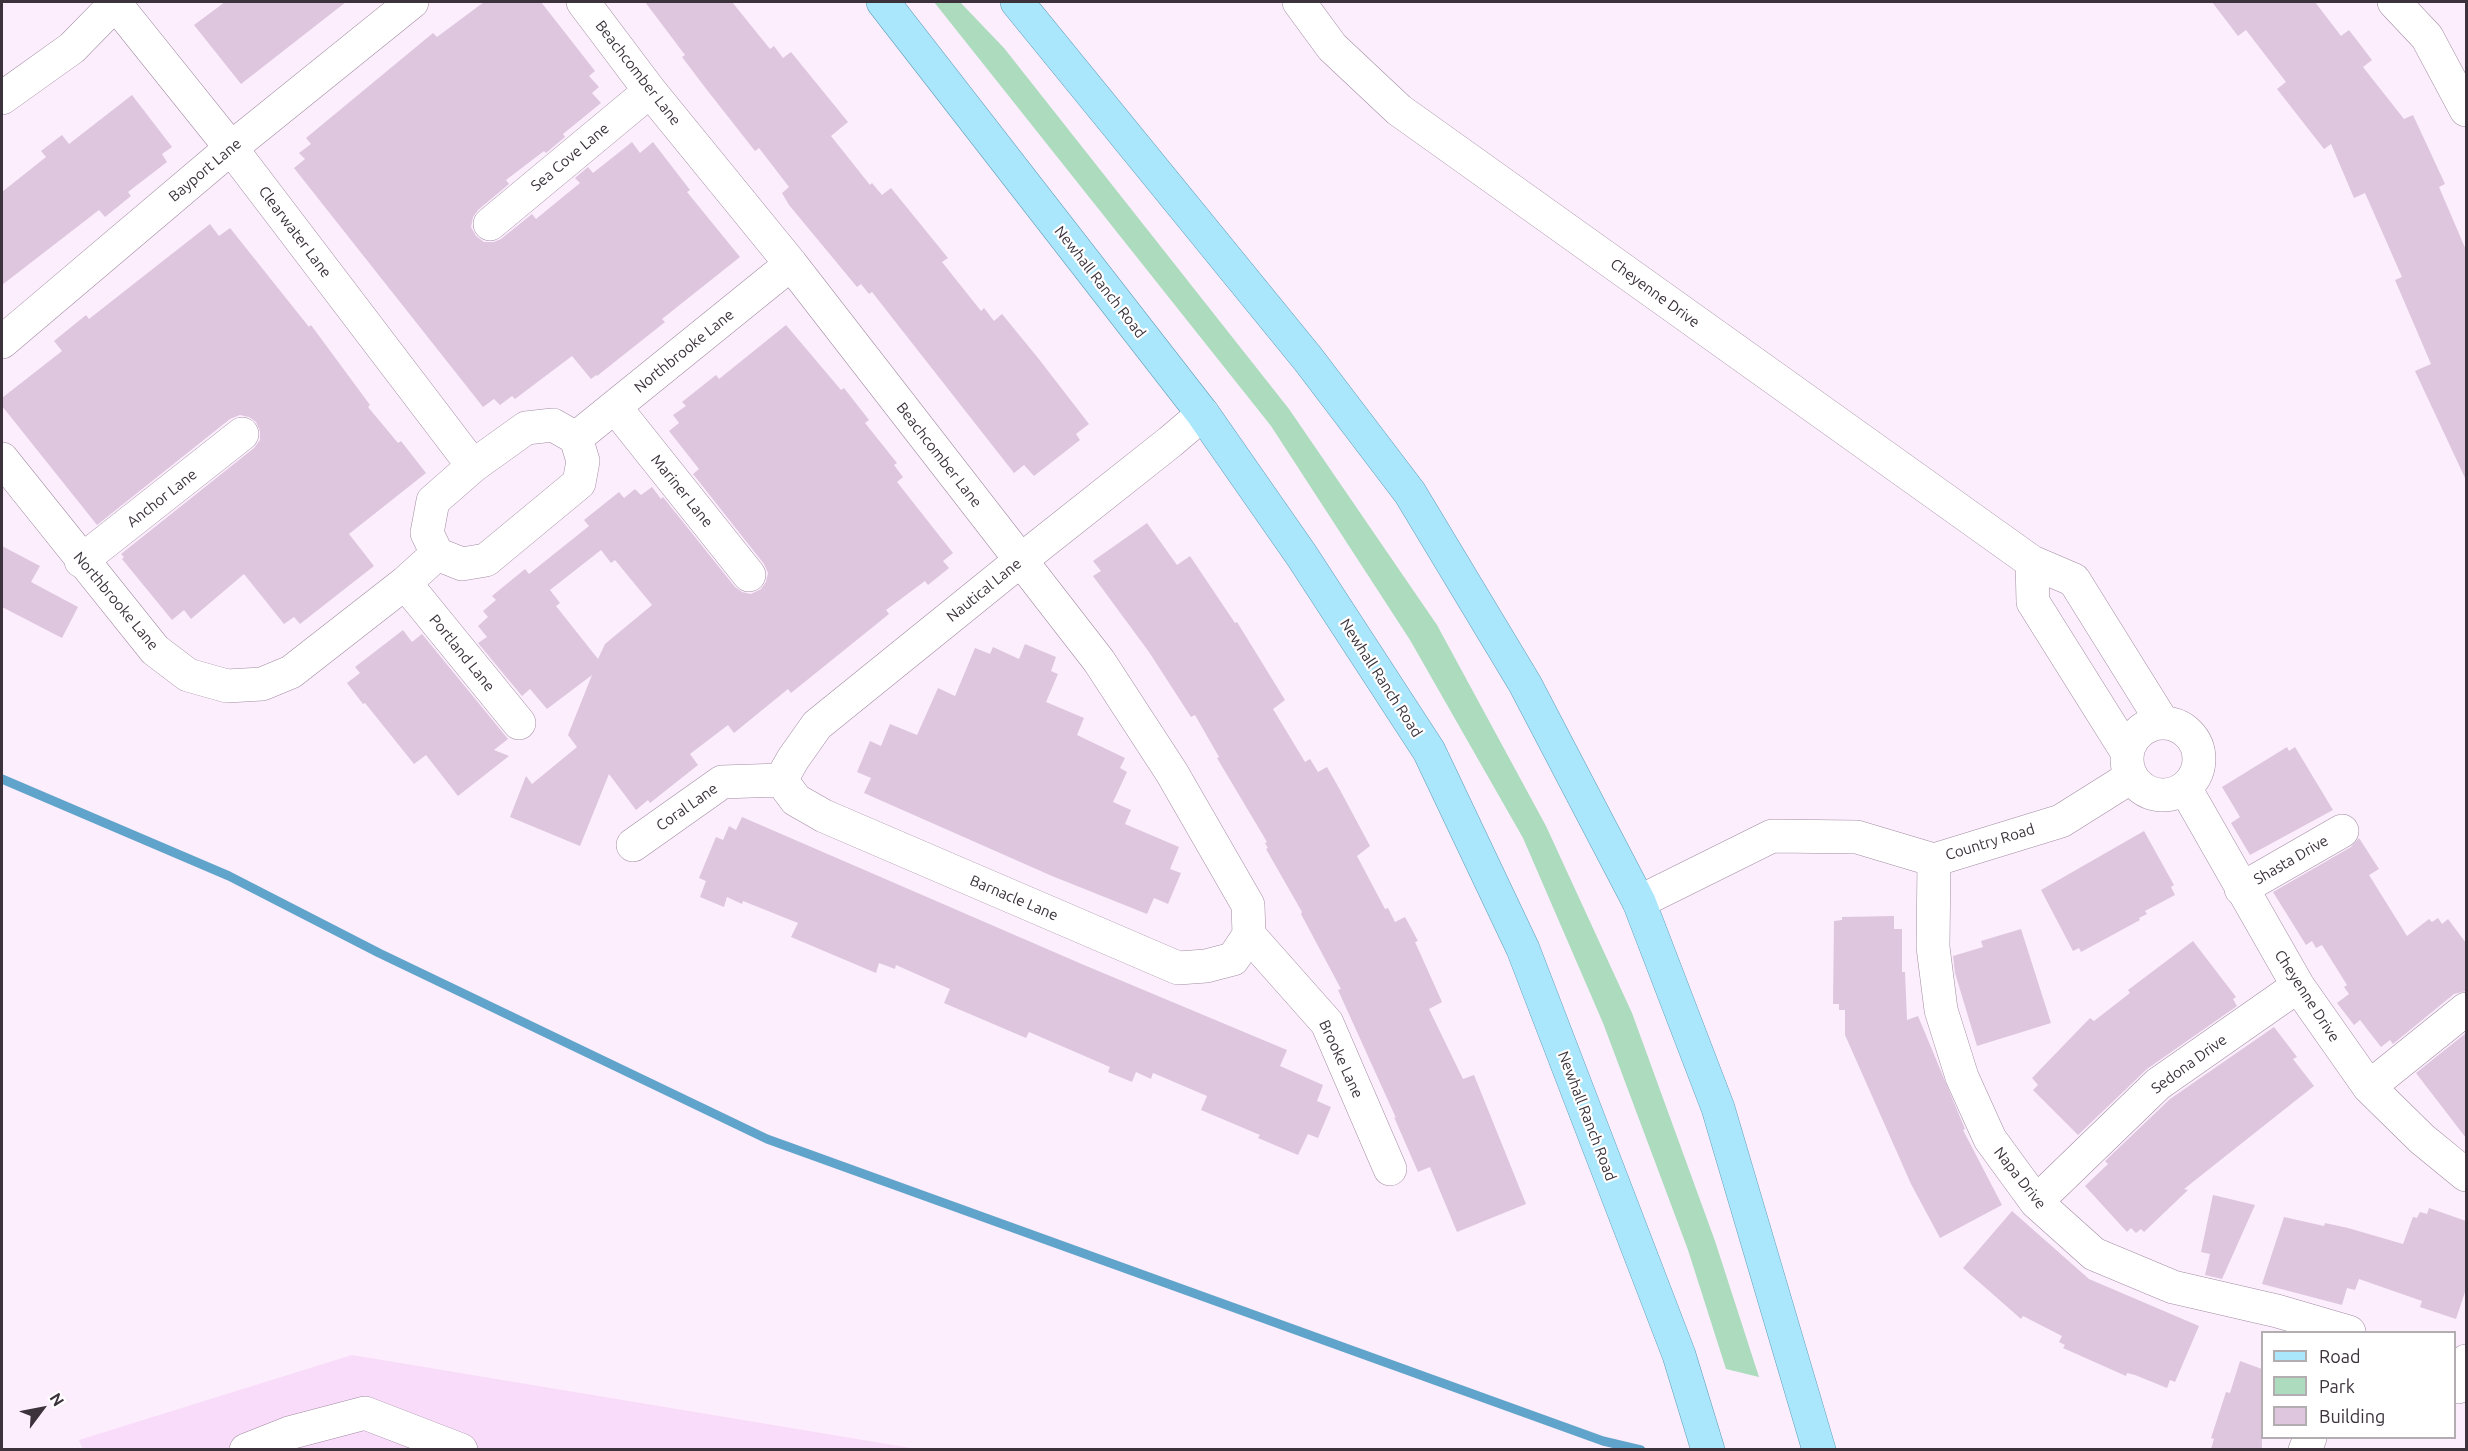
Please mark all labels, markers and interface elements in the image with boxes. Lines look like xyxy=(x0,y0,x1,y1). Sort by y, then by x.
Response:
street label: Beachcomber Lane xyxy=(591,17,685,129)
street label: Sea Cove Lane xyxy=(527,119,613,195)
street label: Bayport Lane xyxy=(165,134,245,206)
street label: Clearwater Lane xyxy=(255,183,335,281)
street label: Newhall Ranch Road xyxy=(1051,222,1149,342)
street label: Cheyenne Drive xyxy=(1607,255,1703,331)
street label: Northbrooke Lane xyxy=(631,305,737,397)
street label: Beachcomber Lane xyxy=(892,399,986,511)
street label: Mariner Lane xyxy=(647,451,717,531)
street label: Anchor Lane xyxy=(123,465,201,531)
street label: Northbrooke Lane xyxy=(70,548,162,654)
street label: Nautical Lane xyxy=(943,554,1025,626)
street label: Portland Lane xyxy=(425,611,499,695)
street label: Newhall Ranch Road xyxy=(1336,616,1426,740)
street label: Coral Lane xyxy=(653,779,721,835)
street label: Country Road xyxy=(1943,820,2037,864)
street label: Shasta Drive xyxy=(2251,831,2331,889)
street label: Barnacle Lane xyxy=(967,871,1061,925)
street label: Cheyenne Drive xyxy=(2271,947,2343,1045)
street label: Brooke Lane xyxy=(1315,1017,1367,1101)
street label: Sedona Drive xyxy=(2148,1031,2230,1097)
street label: Newhall Ranch Road xyxy=(1554,1049,1620,1183)
street label: Napa Drive xyxy=(1990,1143,2050,1213)
legend xyxy=(2261,1331,2456,1439)
text: Road xyxy=(2319,1346,2361,1366)
text: Park xyxy=(2319,1376,2355,1396)
north arrow xyxy=(12,1379,72,1439)
text: N xyxy=(46,1390,68,1409)
text: Building xyxy=(2319,1406,2385,1426)

